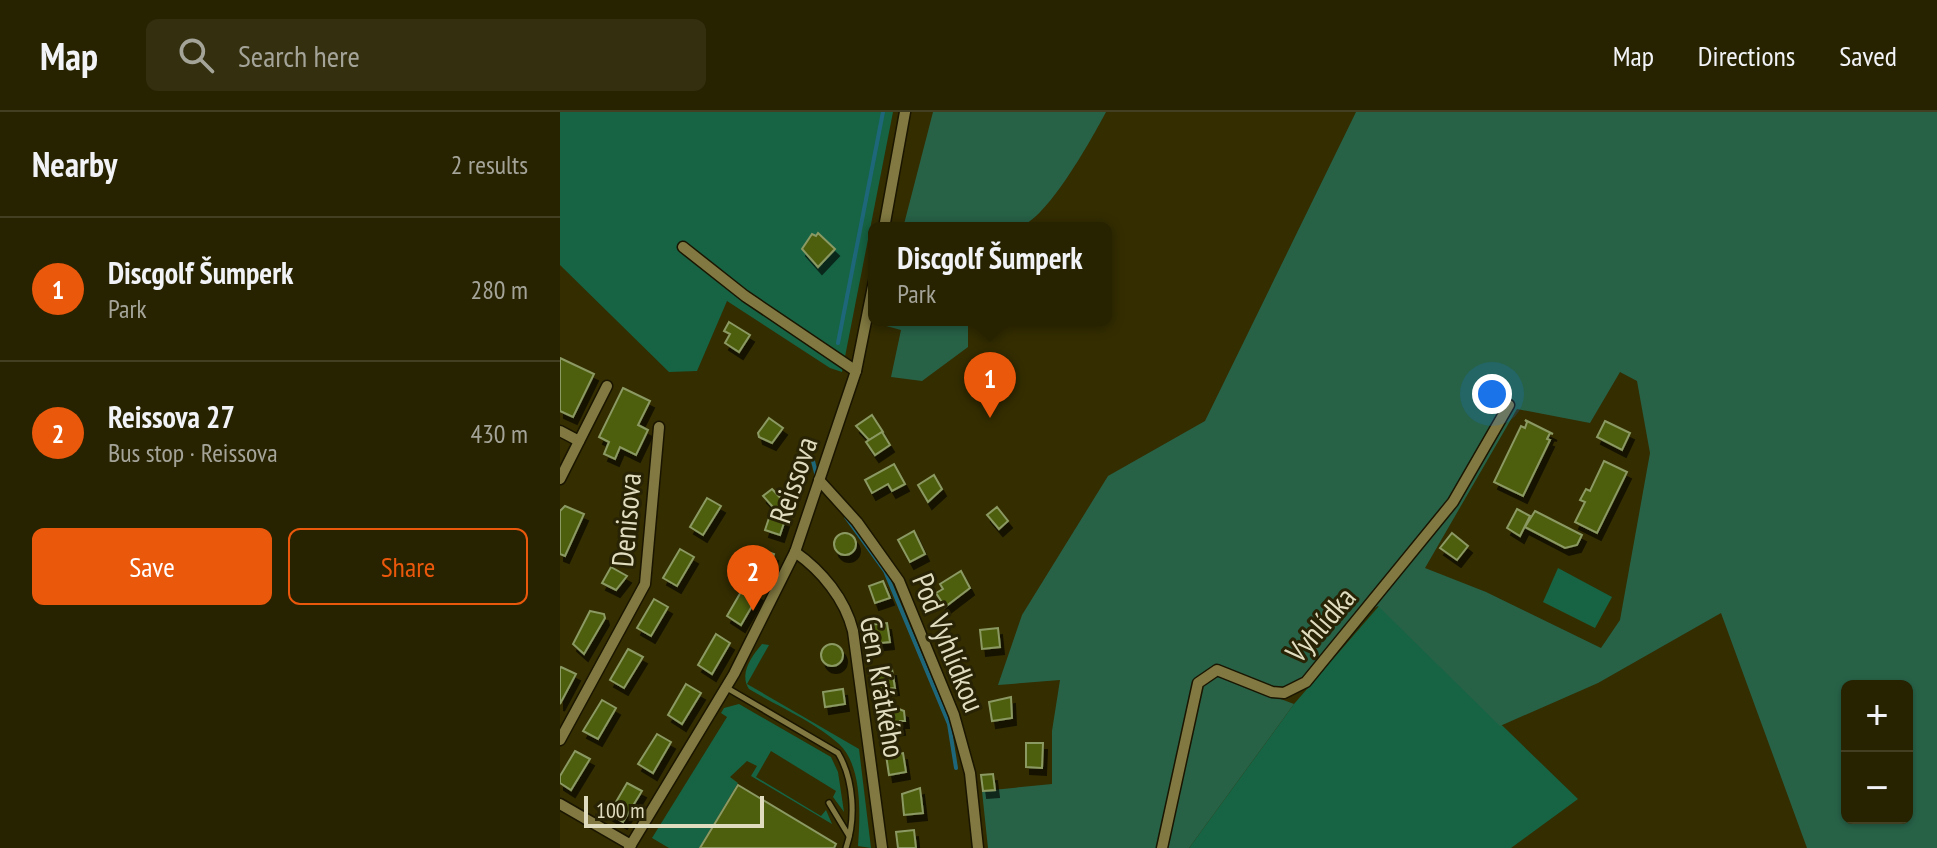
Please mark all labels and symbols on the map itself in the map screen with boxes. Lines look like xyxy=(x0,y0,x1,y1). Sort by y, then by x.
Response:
pin: 1 xyxy=(964,352,1016,418)
your location xyxy=(1472,374,1512,414)
street label: Reissova xyxy=(760,431,825,528)
street label: Denisova xyxy=(602,471,649,569)
pin: 2 xyxy=(727,545,779,611)
street label: Pod Vyhlídkou xyxy=(904,567,995,717)
street label: Vyhlídka xyxy=(1276,578,1363,671)
street label: Gen. Krátkého xyxy=(852,613,915,760)
scale bar xyxy=(584,792,764,828)

